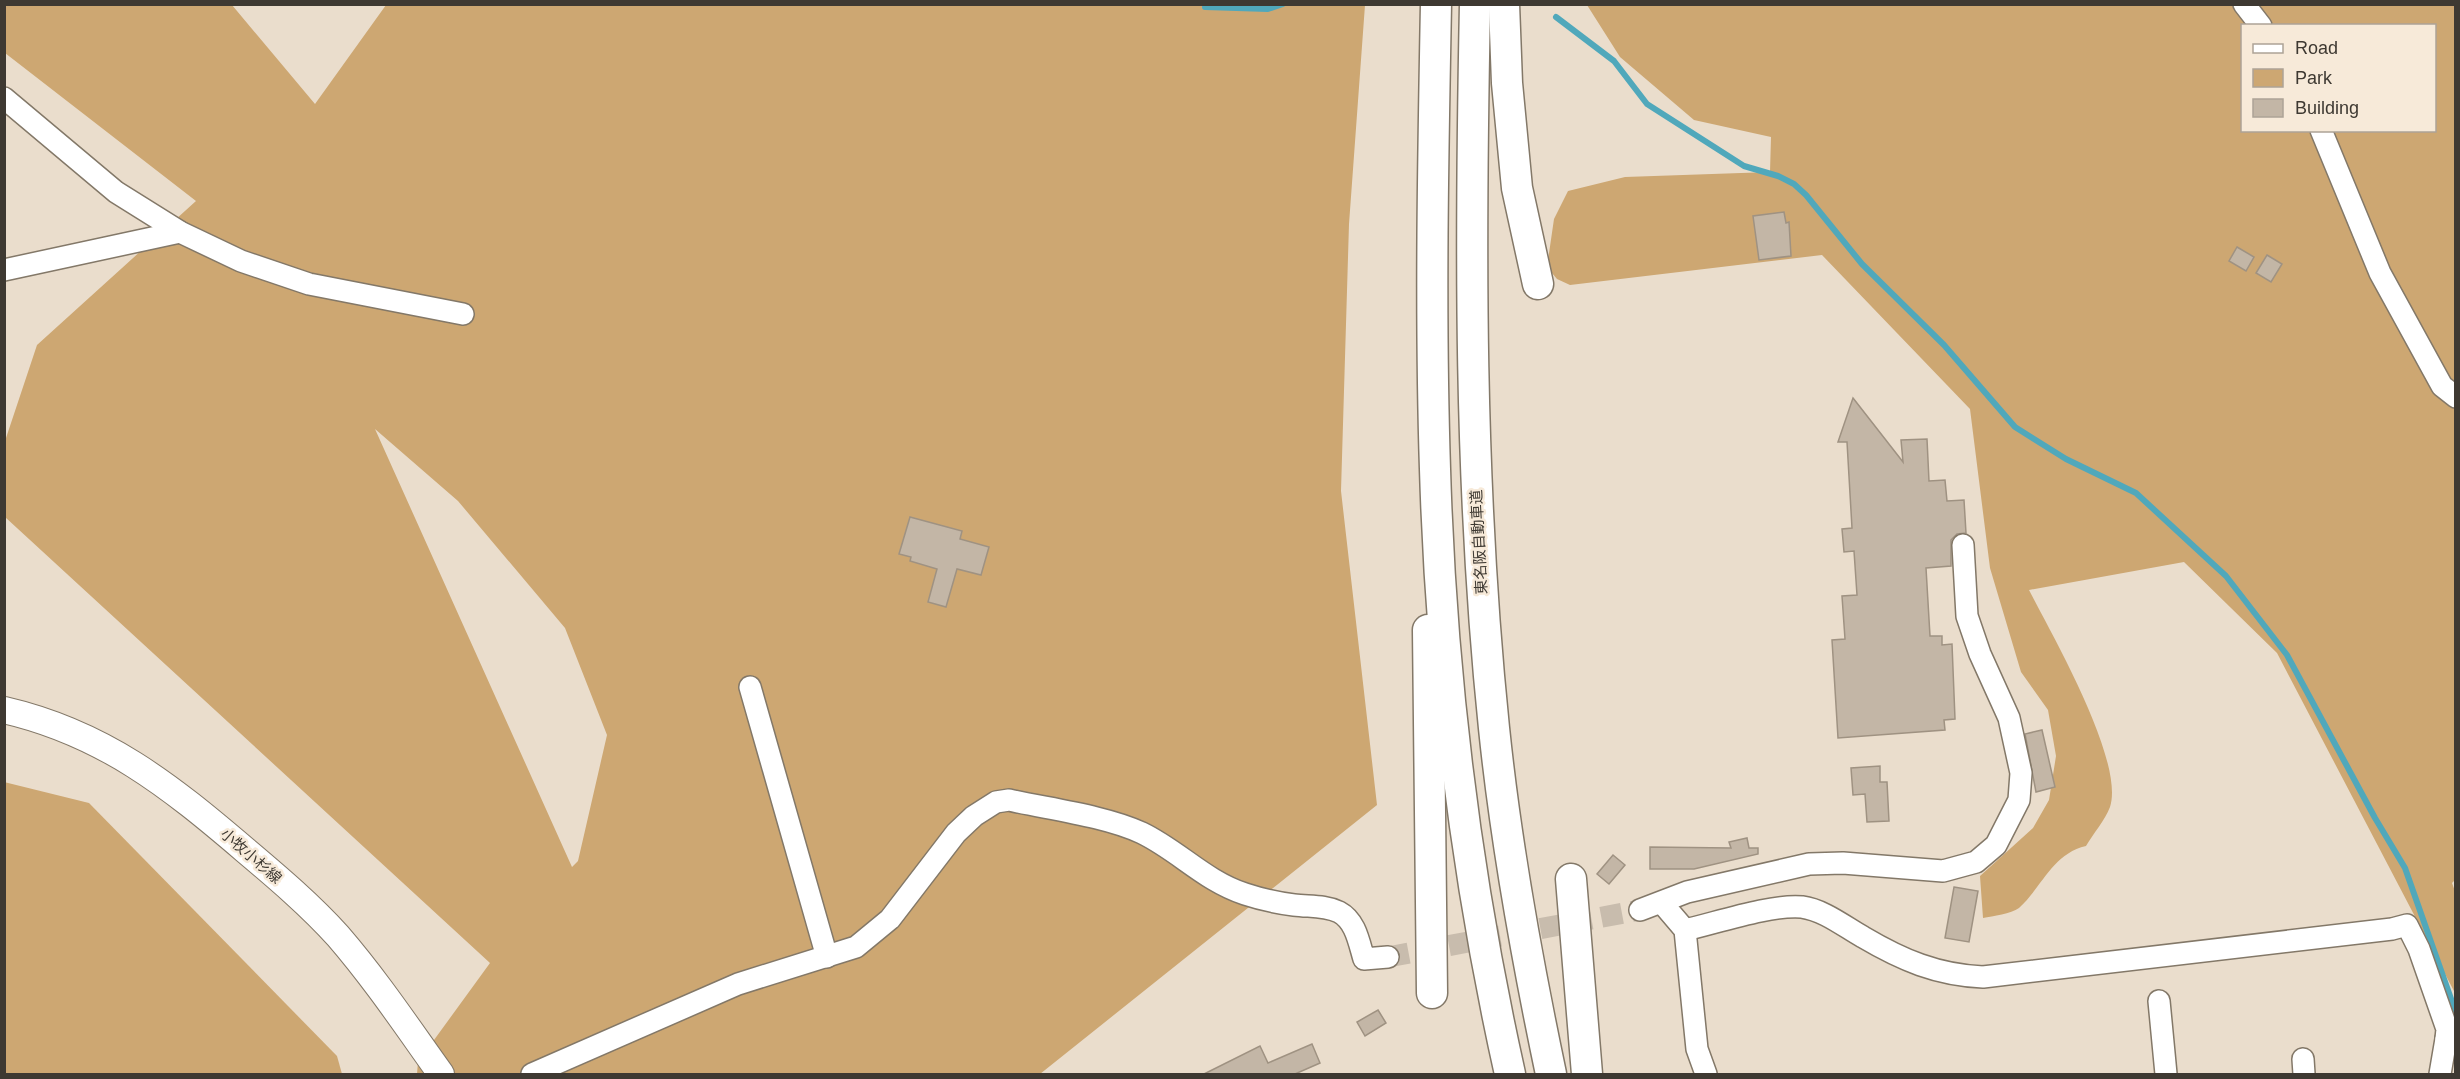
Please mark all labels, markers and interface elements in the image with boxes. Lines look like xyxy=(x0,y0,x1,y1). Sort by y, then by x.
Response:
legend xyxy=(2241,24,2436,132)
text: Road xyxy=(2295,38,2338,58)
text: Park xyxy=(2295,68,2333,88)
text: Building xyxy=(2295,98,2359,118)
street label: 東名阪自動車道 xyxy=(1467,489,1490,595)
street label: 小牧小杉線 xyxy=(217,825,285,887)

